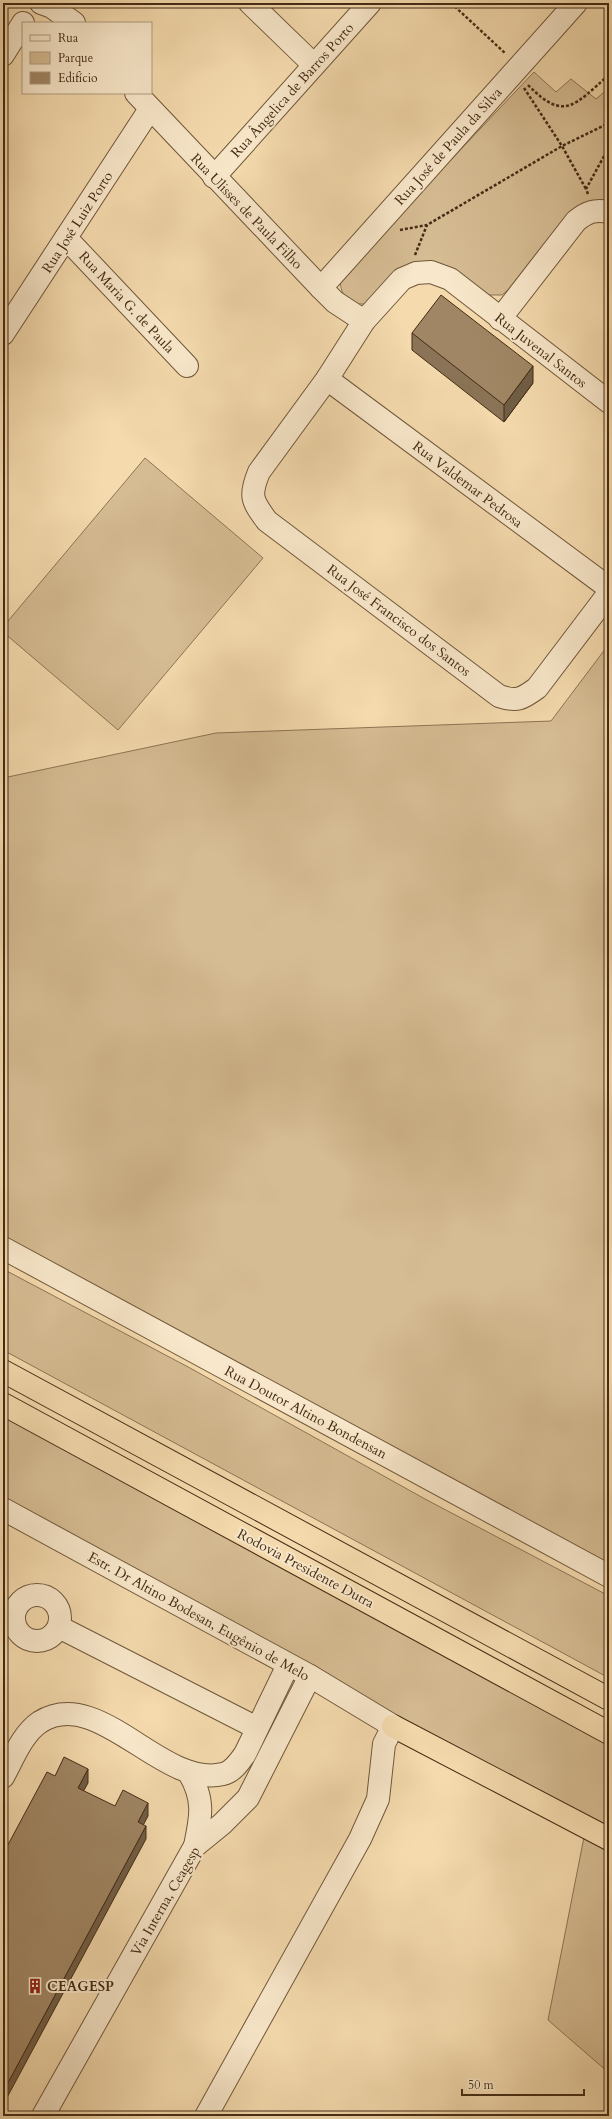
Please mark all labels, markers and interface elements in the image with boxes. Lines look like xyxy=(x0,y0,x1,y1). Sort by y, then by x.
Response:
street label: Rua Ângelica de Barros Porto xyxy=(227,19,358,162)
legend xyxy=(22,22,152,94)
text: Rua xyxy=(58,30,79,46)
text: Parque xyxy=(58,50,93,66)
text: Edifício xyxy=(58,70,98,86)
street label: Rua José de Paula da Silva xyxy=(390,83,506,209)
street label: Rua Ulisses de Paula Filho xyxy=(186,149,307,274)
street label: Rua José Luiz Porto xyxy=(37,168,118,277)
street label: Rua Maria G. de Paula xyxy=(74,247,179,357)
street label: Rua Juvenal Santos xyxy=(491,308,591,393)
street label: Rua Valdemar Pedrosa xyxy=(409,437,527,532)
street label: Rua José Francisco dos Santos xyxy=(323,560,475,681)
street label: Rua Doutor Altino Bondensan xyxy=(221,1361,390,1463)
street label: Rodovia Presidente Dutra xyxy=(234,1524,378,1613)
street label: Estr. Dr Altino Bodesan, Eugênio de Melo xyxy=(85,1547,313,1686)
street label: Via Interna, Ceagesp xyxy=(126,1843,205,1959)
building icon: CEAGESP xyxy=(26,1977,44,1995)
place label: CEAGESP xyxy=(47,1977,114,1996)
scale bar xyxy=(462,2071,584,2097)
text: 50 m xyxy=(468,2077,495,2093)

